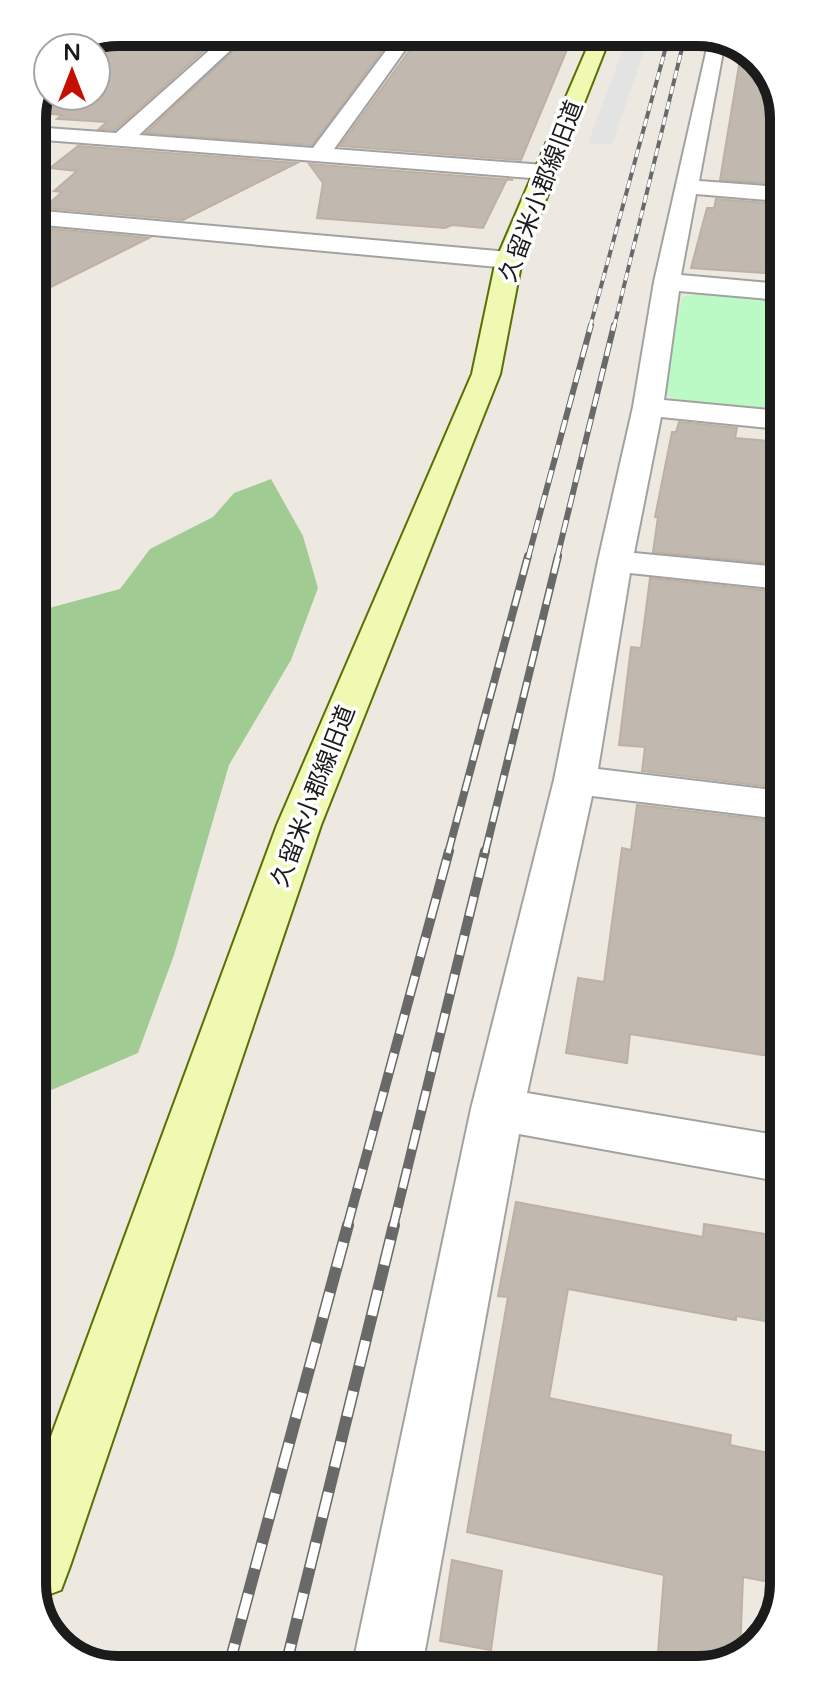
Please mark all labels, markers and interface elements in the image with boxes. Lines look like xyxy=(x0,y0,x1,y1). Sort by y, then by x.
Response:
north arrow xyxy=(32,32,112,112)
text: N xyxy=(63,40,81,66)
street label: 久留米小郡線旧道 xyxy=(494,96,589,286)
street label: 久留米小郡線旧道 xyxy=(266,701,361,891)

